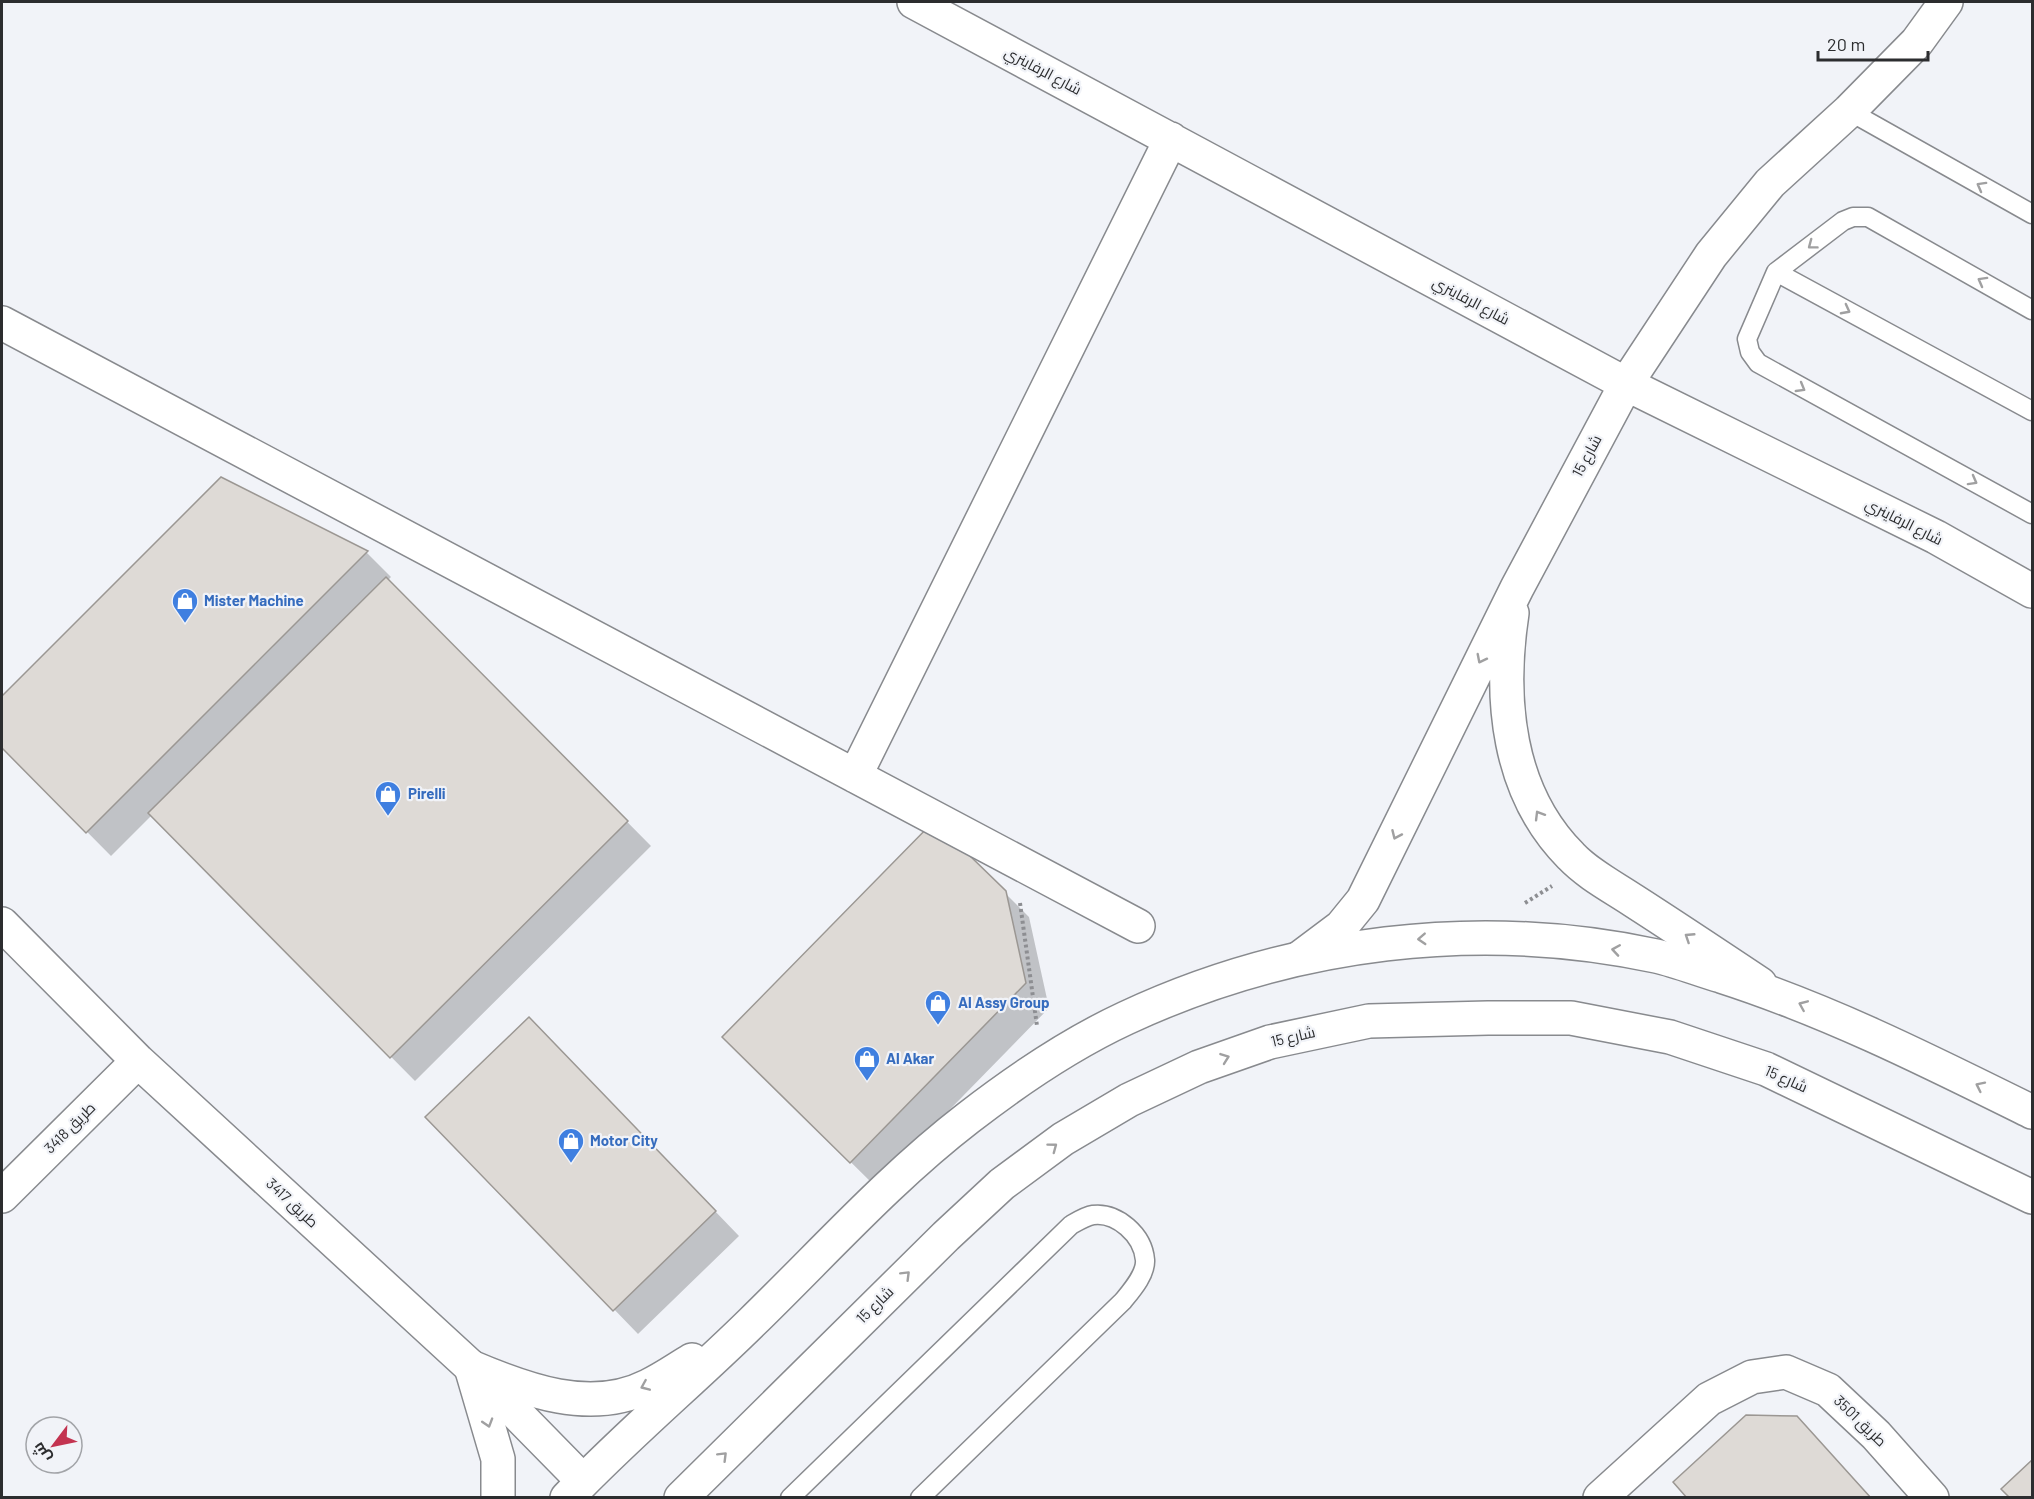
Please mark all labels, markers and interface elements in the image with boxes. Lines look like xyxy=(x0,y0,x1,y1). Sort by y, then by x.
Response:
scale bar xyxy=(1818,24,1928,62)
text: 20 m xyxy=(1827,33,1865,55)
street label: شارع الرفاينري xyxy=(1000,42,1085,101)
one-way arrow xyxy=(1977,181,1988,193)
one-way arrow xyxy=(1808,238,1819,249)
street label: شارع الرفاينري xyxy=(1428,272,1513,331)
one-way arrow xyxy=(1977,277,1988,288)
one-way arrow xyxy=(1839,303,1850,314)
one-way arrow xyxy=(1795,381,1806,392)
street label: شارع 15 xyxy=(1568,431,1607,481)
one-way arrow xyxy=(1966,474,1977,485)
street label: شارع الرفاينري xyxy=(1861,494,1946,552)
shop icon: Mister Machine xyxy=(170,586,200,624)
place label: Mister Machine xyxy=(204,591,304,609)
one-way arrow xyxy=(1476,652,1488,663)
shop icon: Pirelli xyxy=(373,779,403,817)
place label: Pirelli xyxy=(408,784,446,802)
one-way arrow xyxy=(1535,811,1546,821)
one-way arrow xyxy=(1392,828,1404,839)
one-way arrow xyxy=(1418,932,1427,945)
one-way arrow xyxy=(1685,932,1695,944)
one-way arrow xyxy=(1612,945,1621,957)
shop icon: Al Assy Group xyxy=(923,988,953,1026)
place label: Al Assy Group xyxy=(958,993,1050,1011)
one-way arrow xyxy=(1798,1000,1809,1012)
street label: شارع 15 xyxy=(1269,1022,1317,1053)
shop icon: Al Akar xyxy=(852,1044,882,1082)
place label: Al Akar xyxy=(886,1049,934,1067)
one-way arrow xyxy=(1220,1052,1230,1065)
street label: شارع 15 xyxy=(1761,1061,1811,1098)
one-way arrow xyxy=(1976,1082,1986,1093)
street label: طريق 3418 xyxy=(40,1098,100,1158)
shop icon: Motor City xyxy=(556,1126,586,1164)
place label: Motor City xyxy=(590,1131,658,1149)
one-way arrow xyxy=(1046,1143,1057,1154)
street label: طريق 3417 xyxy=(262,1174,322,1232)
one-way arrow xyxy=(899,1271,910,1282)
street label: شارع 15 xyxy=(852,1282,899,1329)
one-way arrow xyxy=(640,1379,651,1391)
street label: طريق 3501 xyxy=(1829,1391,1891,1451)
north arrow xyxy=(24,1415,84,1475)
one-way arrow xyxy=(481,1417,493,1428)
text: ش xyxy=(27,1439,55,1467)
one-way arrow xyxy=(715,1453,726,1464)

